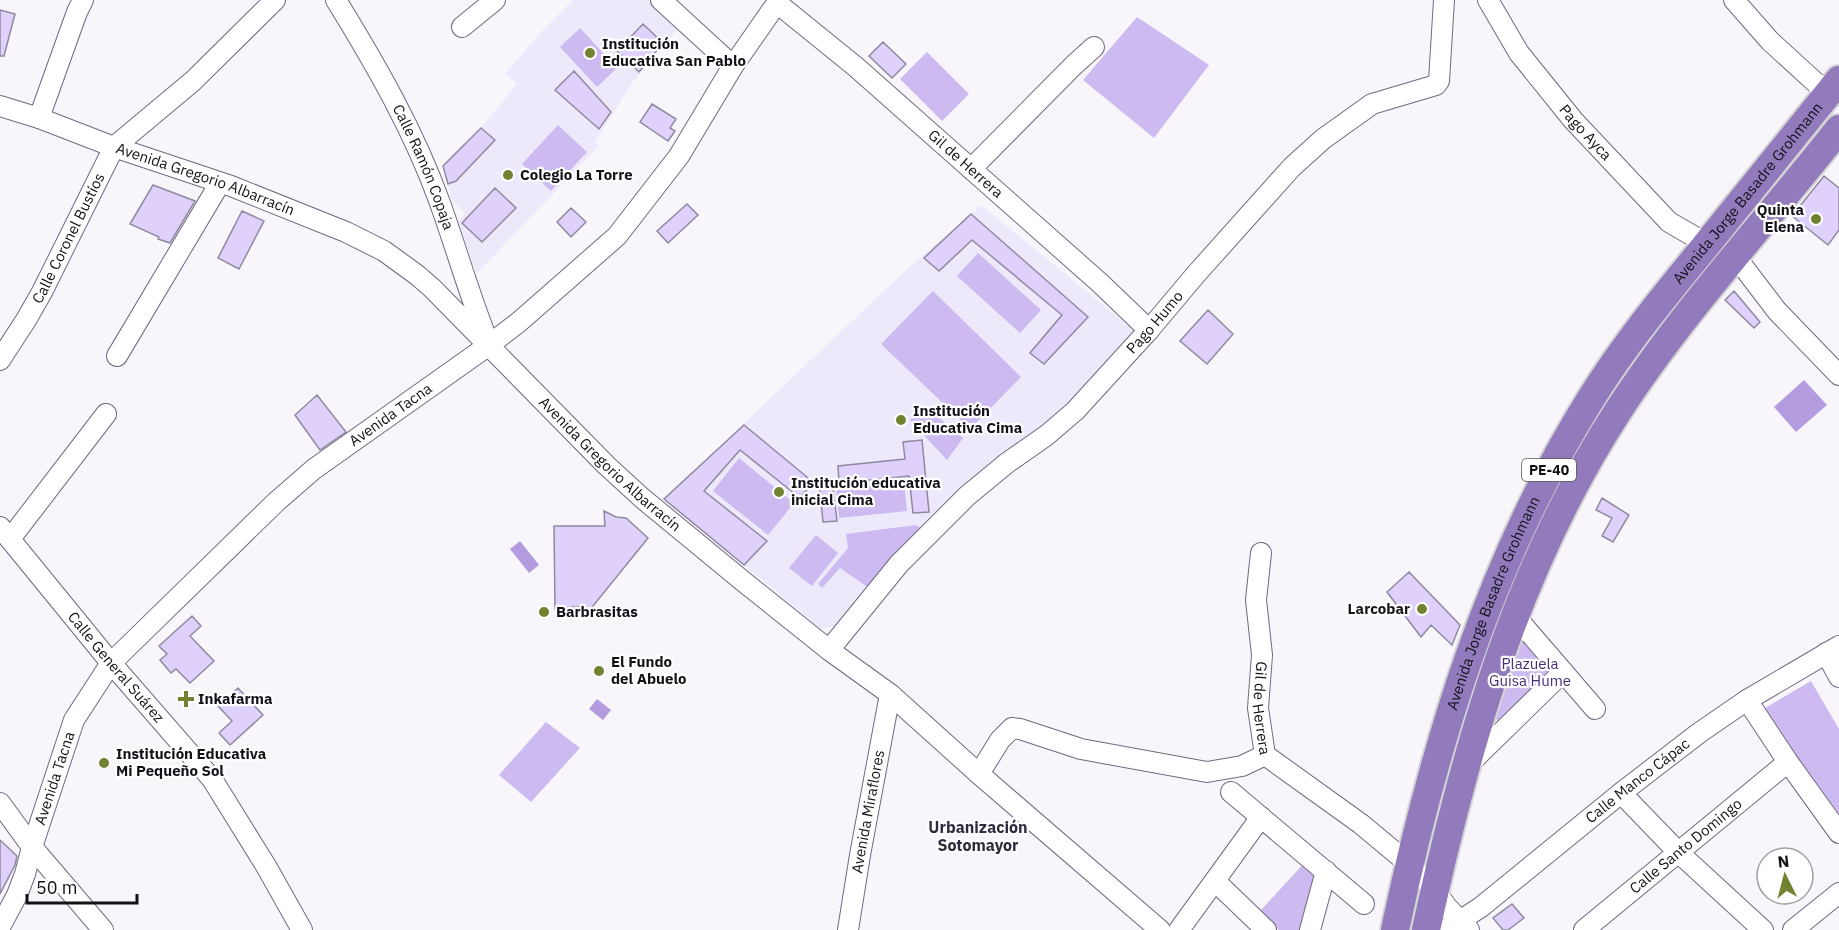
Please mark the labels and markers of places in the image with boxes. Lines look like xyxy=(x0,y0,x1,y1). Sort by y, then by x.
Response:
place label: Institución Educativa San Pablo xyxy=(602,34,746,70)
marker: Institución Educativa San Pablo xyxy=(583,46,597,60)
place label: Colegio La Torre xyxy=(520,165,633,184)
marker: Colegio La Torre xyxy=(501,168,515,182)
place label: Quinta Elena xyxy=(1757,200,1804,236)
marker: Quinta Elena xyxy=(1809,212,1823,226)
place label: Institución Educativa Cima xyxy=(913,401,1023,437)
marker: Institución Educativa Cima xyxy=(894,413,908,427)
place label: Institución educativa inicial Cima xyxy=(791,473,941,509)
marker: Institución educativa inicial Cima xyxy=(772,485,786,499)
place label: Larcobar xyxy=(1348,599,1410,618)
place label: Barbrasitas xyxy=(556,602,638,621)
marker: Larcobar xyxy=(1415,602,1429,616)
marker: Barbrasitas xyxy=(537,605,551,619)
place label: El Fundo del Abuelo xyxy=(611,652,686,688)
marker: El Fundo del Abuelo xyxy=(592,664,606,678)
place label: Inkafarma xyxy=(198,689,273,708)
marker: Inkafarma xyxy=(179,692,193,706)
place label: Institución Educativa Mi Pequeño Sol xyxy=(116,744,267,780)
marker: Institución Educativa Mi Pequeño Sol xyxy=(97,756,111,770)

